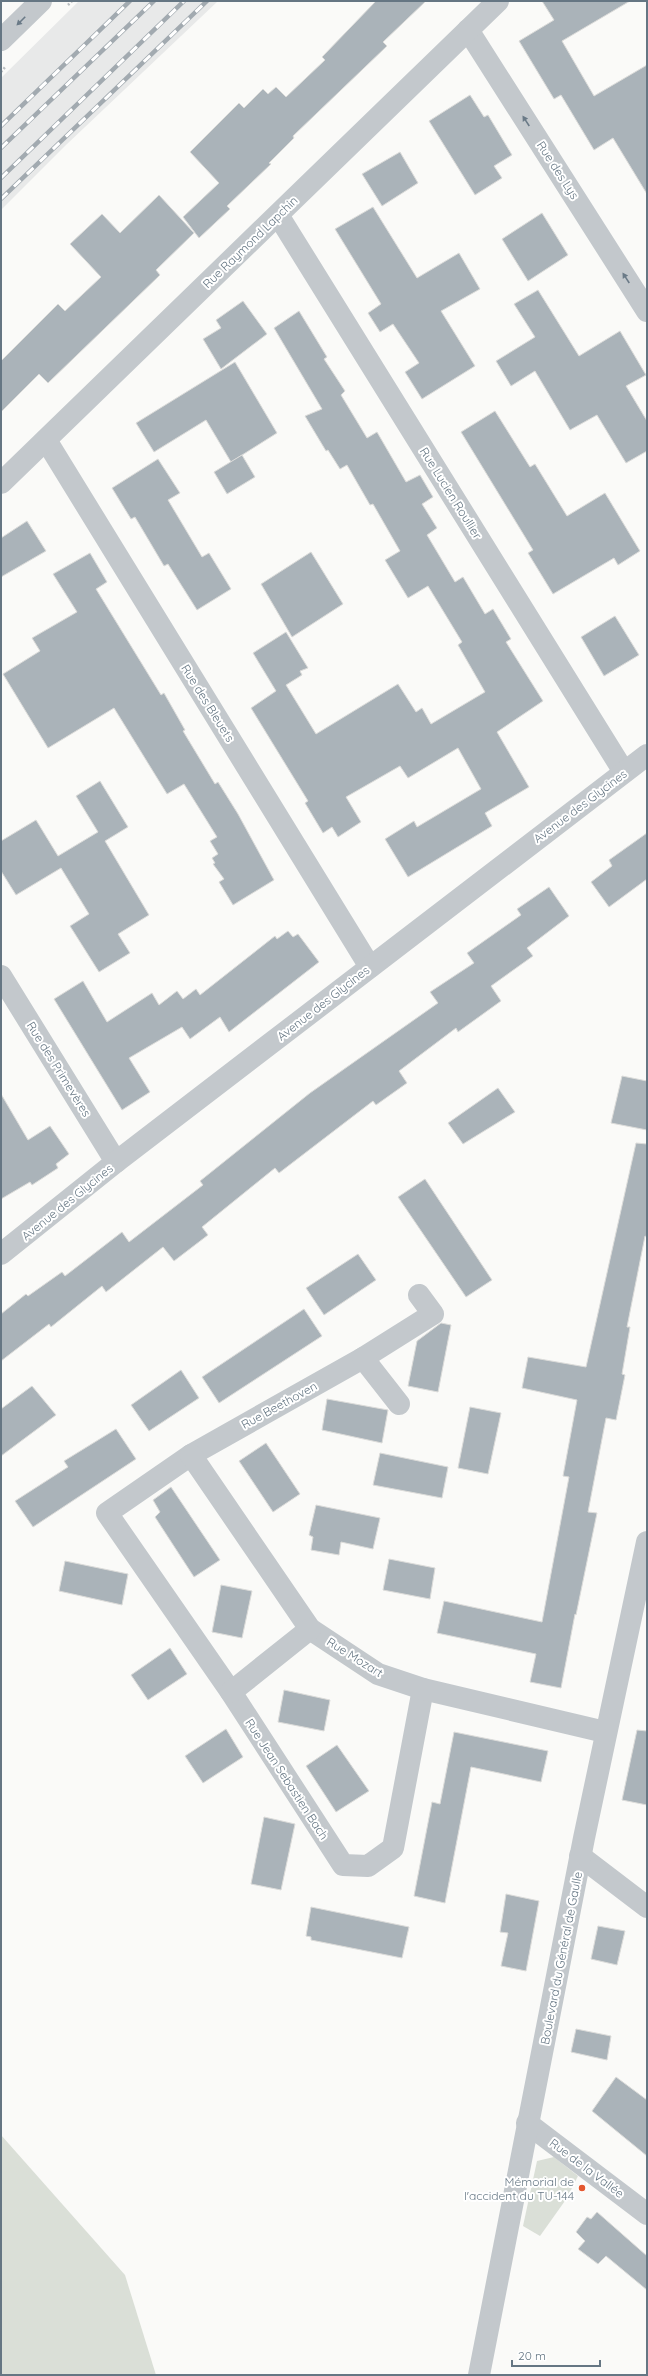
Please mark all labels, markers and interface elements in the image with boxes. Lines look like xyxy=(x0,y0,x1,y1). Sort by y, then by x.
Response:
one-way arrow xyxy=(16,16,26,26)
one-way arrow xyxy=(522,116,530,126)
street label: Rue des Lys xyxy=(534,138,583,202)
street label: Rue Raymond Lapchin xyxy=(199,193,301,291)
one-way arrow xyxy=(622,273,630,283)
street label: Rue Lucien Roullier xyxy=(417,444,485,542)
street label: Rue des Bleuets xyxy=(178,661,238,745)
street label: Avenue des Glycines xyxy=(530,766,630,846)
street label: Avenue des Glycines xyxy=(274,962,372,1044)
street label: Rue des Primevères xyxy=(24,1019,95,1120)
street label: Avenue des Glycines xyxy=(18,1160,116,1243)
street label: Rue Beethoven xyxy=(239,1378,319,1432)
street label: Rue Mozart xyxy=(324,1634,386,1680)
street label: Rue Jean Sebastien Bach xyxy=(242,1716,332,1842)
street label: Boulevard du Général de Gaulle xyxy=(537,1870,585,2046)
street label: Rue de la Vallée xyxy=(547,2135,627,2201)
place label: Mémorial de l'accident du TU-144 xyxy=(464,2174,574,2203)
marker: Mémorial de l'accident du TU-144 xyxy=(577,2183,587,2193)
scale bar xyxy=(512,2342,600,2368)
text: 20 m xyxy=(518,2348,546,2363)

